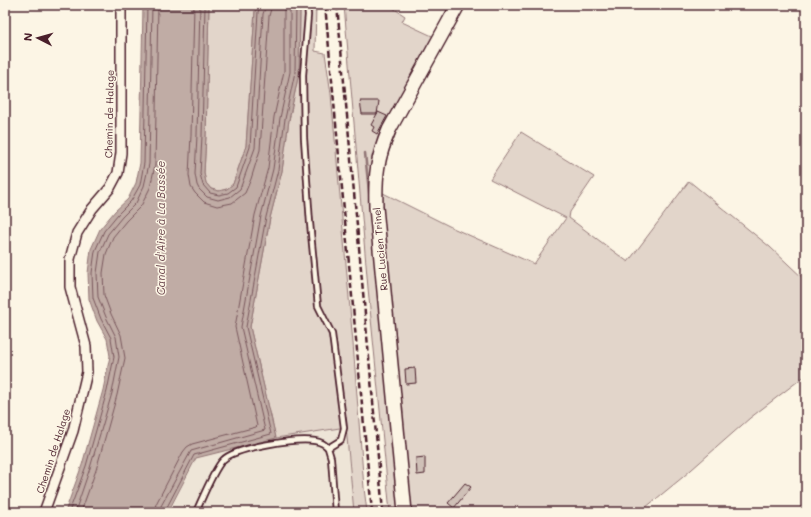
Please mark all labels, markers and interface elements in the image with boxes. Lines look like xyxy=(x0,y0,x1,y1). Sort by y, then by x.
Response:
north arrow xyxy=(18,18,58,58)
text: N xyxy=(20,32,35,42)
street label: Chemin de Halage xyxy=(101,70,117,158)
water label: Canal d'Aire à La Bassée xyxy=(153,160,168,295)
street label: Rue Lucien Trinel xyxy=(369,207,391,291)
street label: Chemin de Halage xyxy=(33,407,73,495)

